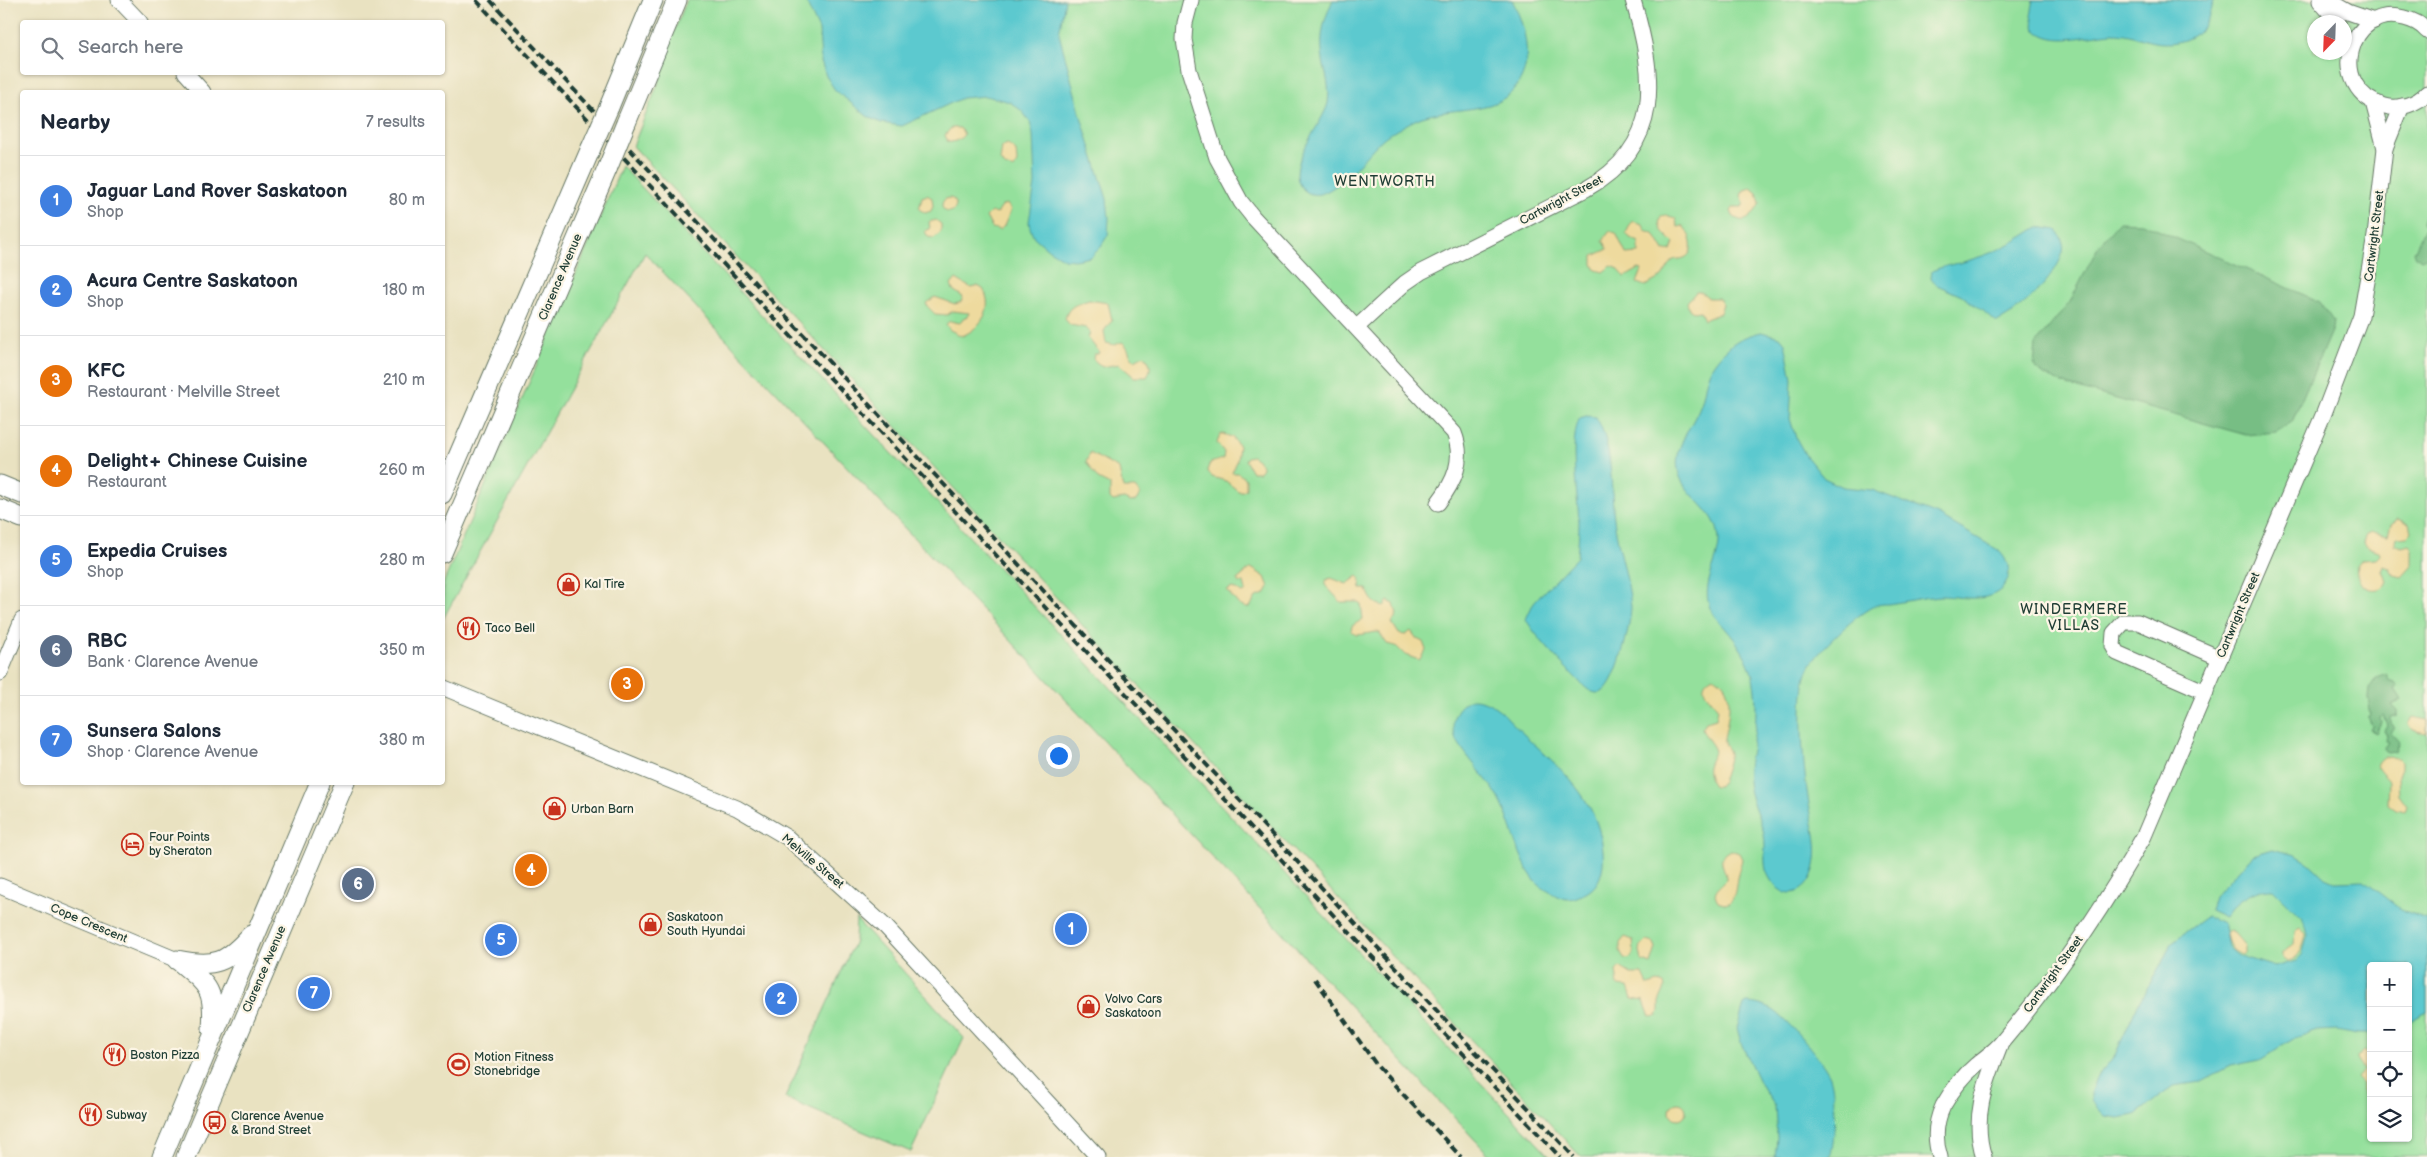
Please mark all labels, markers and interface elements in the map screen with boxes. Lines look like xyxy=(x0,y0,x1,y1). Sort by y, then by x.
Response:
north arrow xyxy=(2307,15,2352,60)
search box xyxy=(20,20,445,75)
icon: search xyxy=(38,34,66,62)
text: Search here xyxy=(78,36,183,59)
text: Nearby xyxy=(40,110,110,135)
text: 7 results xyxy=(366,113,425,132)
street label: Cartwright Street xyxy=(1517,172,1606,229)
district label: WENTWORTH xyxy=(1334,173,1436,190)
text: Jaguar Land Rover Saskatoon xyxy=(87,180,347,203)
street label: Cartwright Street xyxy=(2361,189,2388,283)
text: 1 xyxy=(53,191,59,210)
text: 80 m xyxy=(389,191,425,210)
text: Shop xyxy=(87,203,124,222)
street label: Clarence Avenue xyxy=(535,232,586,323)
text: Acura Centre Saskatoon xyxy=(87,270,298,293)
text: 2 xyxy=(51,281,61,300)
text: 180 m xyxy=(383,281,425,300)
text: Shop xyxy=(87,293,124,312)
text: KFC xyxy=(87,360,125,383)
text: 3 xyxy=(51,371,61,390)
text: 210 m xyxy=(383,371,425,390)
text: Restaurant · Melville Street xyxy=(87,383,280,402)
text: Delight+ Chinese Cuisine xyxy=(87,450,307,473)
text: 4 xyxy=(51,461,61,480)
text: 260 m xyxy=(379,461,425,480)
text: Restaurant xyxy=(87,473,167,492)
text: Expedia Cruises xyxy=(87,540,227,563)
text: 5 xyxy=(51,551,61,570)
text: 280 m xyxy=(379,551,425,570)
text: Shop xyxy=(87,563,124,582)
street label: Cartwright Street xyxy=(2214,570,2263,660)
shop icon: Kal Tire xyxy=(556,572,580,596)
place label: Kal Tire xyxy=(584,577,625,592)
district label: WINDERMERE VILLAS xyxy=(2020,601,2128,634)
restaurant icon: Taco Bell xyxy=(457,616,481,640)
place label: Taco Bell xyxy=(485,621,535,636)
text: RBC xyxy=(87,630,127,653)
text: 6 xyxy=(51,641,61,660)
text: 350 m xyxy=(379,641,425,660)
text: Bank · Clarence Avenue xyxy=(87,653,258,672)
pin: 3 xyxy=(611,665,643,703)
text: Sunsera Salons xyxy=(87,720,221,743)
text: 7 xyxy=(52,731,60,750)
text: 380 m xyxy=(379,731,425,750)
text: Shop · Clarence Avenue xyxy=(87,743,258,762)
your location xyxy=(1046,743,1072,769)
shop icon: Urban Barn xyxy=(543,797,567,821)
place label: Urban Barn xyxy=(571,802,634,817)
place label: Four Points by Sheraton xyxy=(149,830,212,859)
street label: Melville Street xyxy=(778,831,847,892)
hotel icon: Four Points by Sheraton xyxy=(121,832,145,856)
pin: 4 xyxy=(515,851,547,889)
pin: 6 xyxy=(342,865,374,903)
street label: Cope Crescent xyxy=(48,900,130,947)
place label: Saskatoon South Hyundai xyxy=(667,910,746,939)
pin: 1 xyxy=(1055,910,1087,948)
shop icon: Saskatoon South Hyundai xyxy=(639,912,663,936)
pin: 5 xyxy=(485,921,517,959)
street label: Clarence Avenue xyxy=(239,924,290,1015)
street label: Cartwright Street xyxy=(2020,932,2087,1016)
map controls xyxy=(2367,962,2412,1142)
button: + xyxy=(2367,962,2412,1007)
pin: 7 xyxy=(298,974,330,1012)
pin: 2 xyxy=(765,980,797,1018)
place label: Volvo Cars Saskatoon xyxy=(1105,992,1162,1021)
shop icon: Volvo Cars Saskatoon xyxy=(1077,994,1101,1018)
button: − xyxy=(2367,1007,2412,1052)
restaurant icon: Boston Pizza xyxy=(102,1043,126,1067)
place label: Boston Pizza xyxy=(130,1048,200,1063)
place label: Motion Fitness Stonebridge xyxy=(474,1050,554,1079)
sports icon: Motion Fitness Stonebridge xyxy=(446,1052,470,1076)
button: locate xyxy=(2367,1052,2412,1097)
button: layers xyxy=(2367,1097,2412,1142)
restaurant icon: Subway xyxy=(78,1103,102,1127)
place label: Subway xyxy=(106,1108,147,1123)
place label: Clarence Avenue & Brand Street xyxy=(231,1109,324,1138)
bus stop icon: Clarence Avenue & Brand Street xyxy=(203,1111,227,1135)

